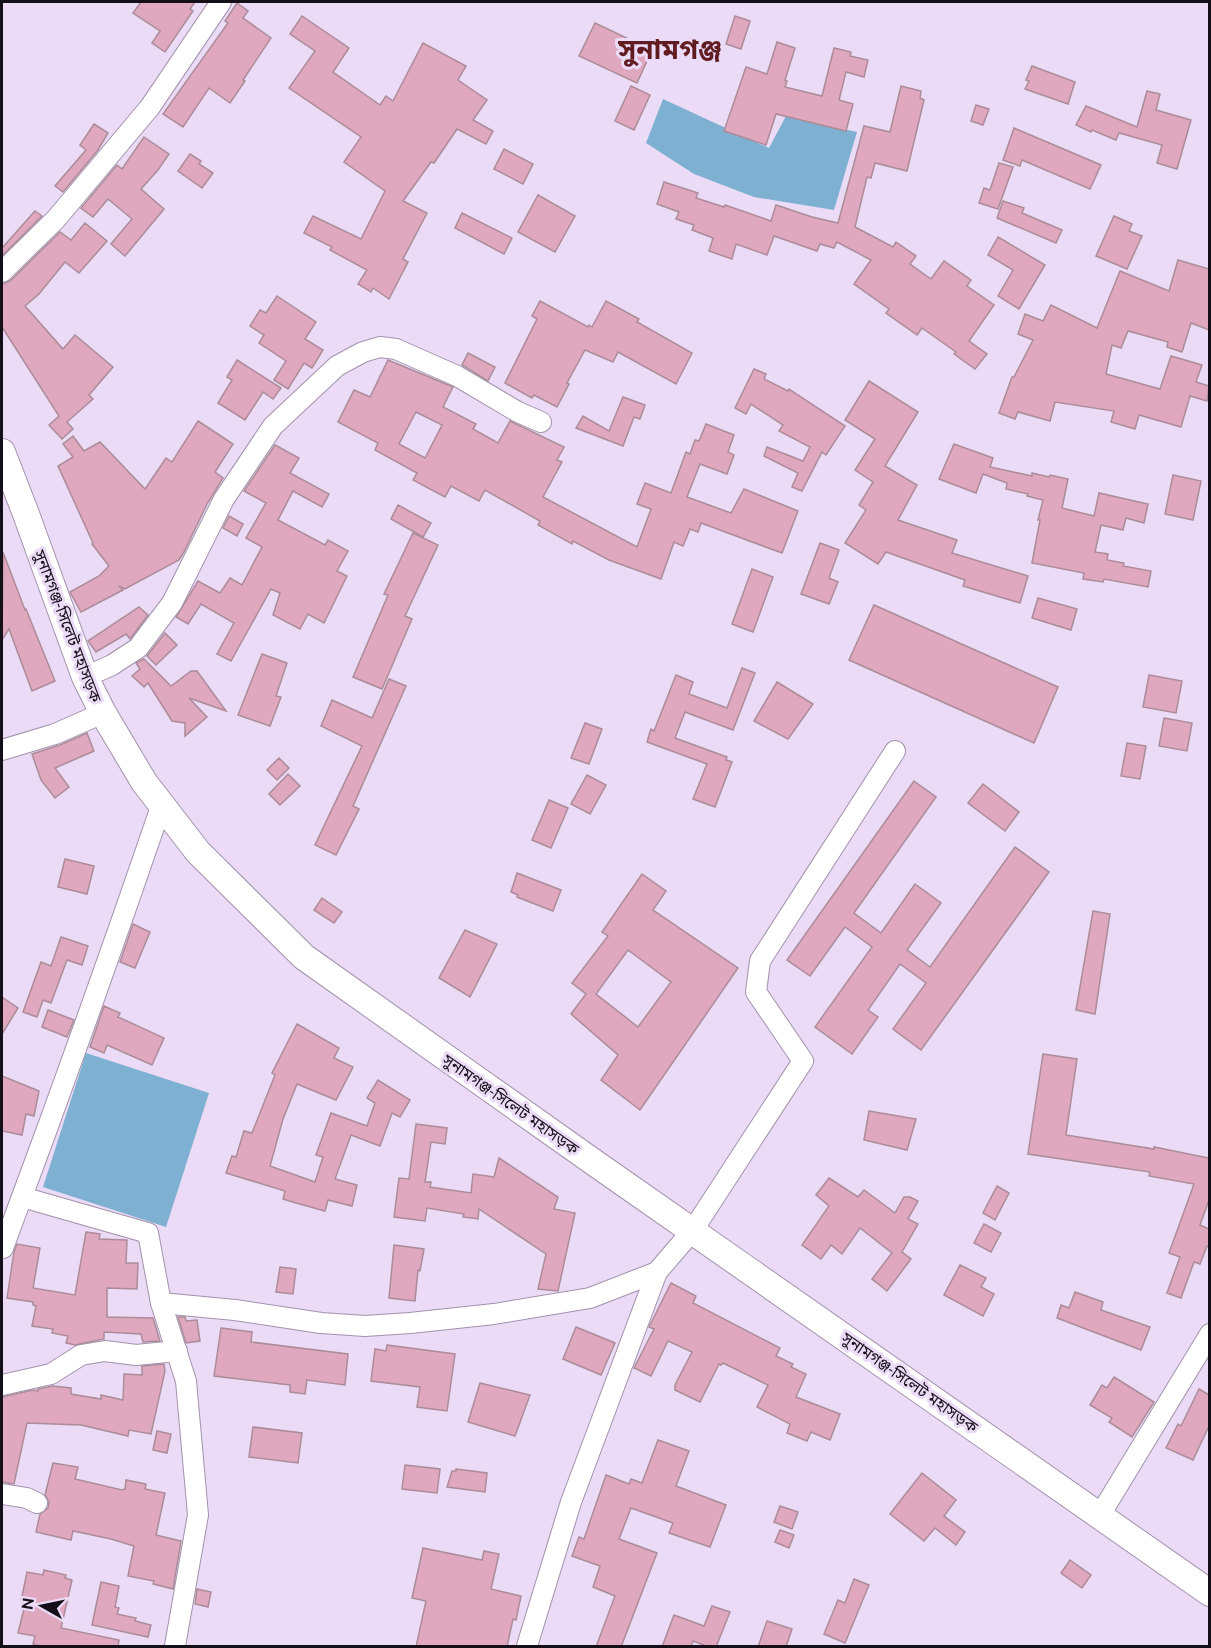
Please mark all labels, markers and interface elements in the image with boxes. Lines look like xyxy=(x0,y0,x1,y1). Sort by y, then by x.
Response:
district label: সুনামগঞ্জ xyxy=(617,33,722,67)
street label: সুনামগঞ্জ-সিলেট মহাসড়ক xyxy=(29,546,106,706)
street label: সুনামগঞ্জ-সিলেট মহাসড়ক xyxy=(438,1050,583,1159)
street label: সুনামগঞ্জ-সিলেট মহাসড়ক xyxy=(837,1328,982,1437)
north arrow xyxy=(12,1576,72,1636)
text: N xyxy=(17,1596,37,1611)

